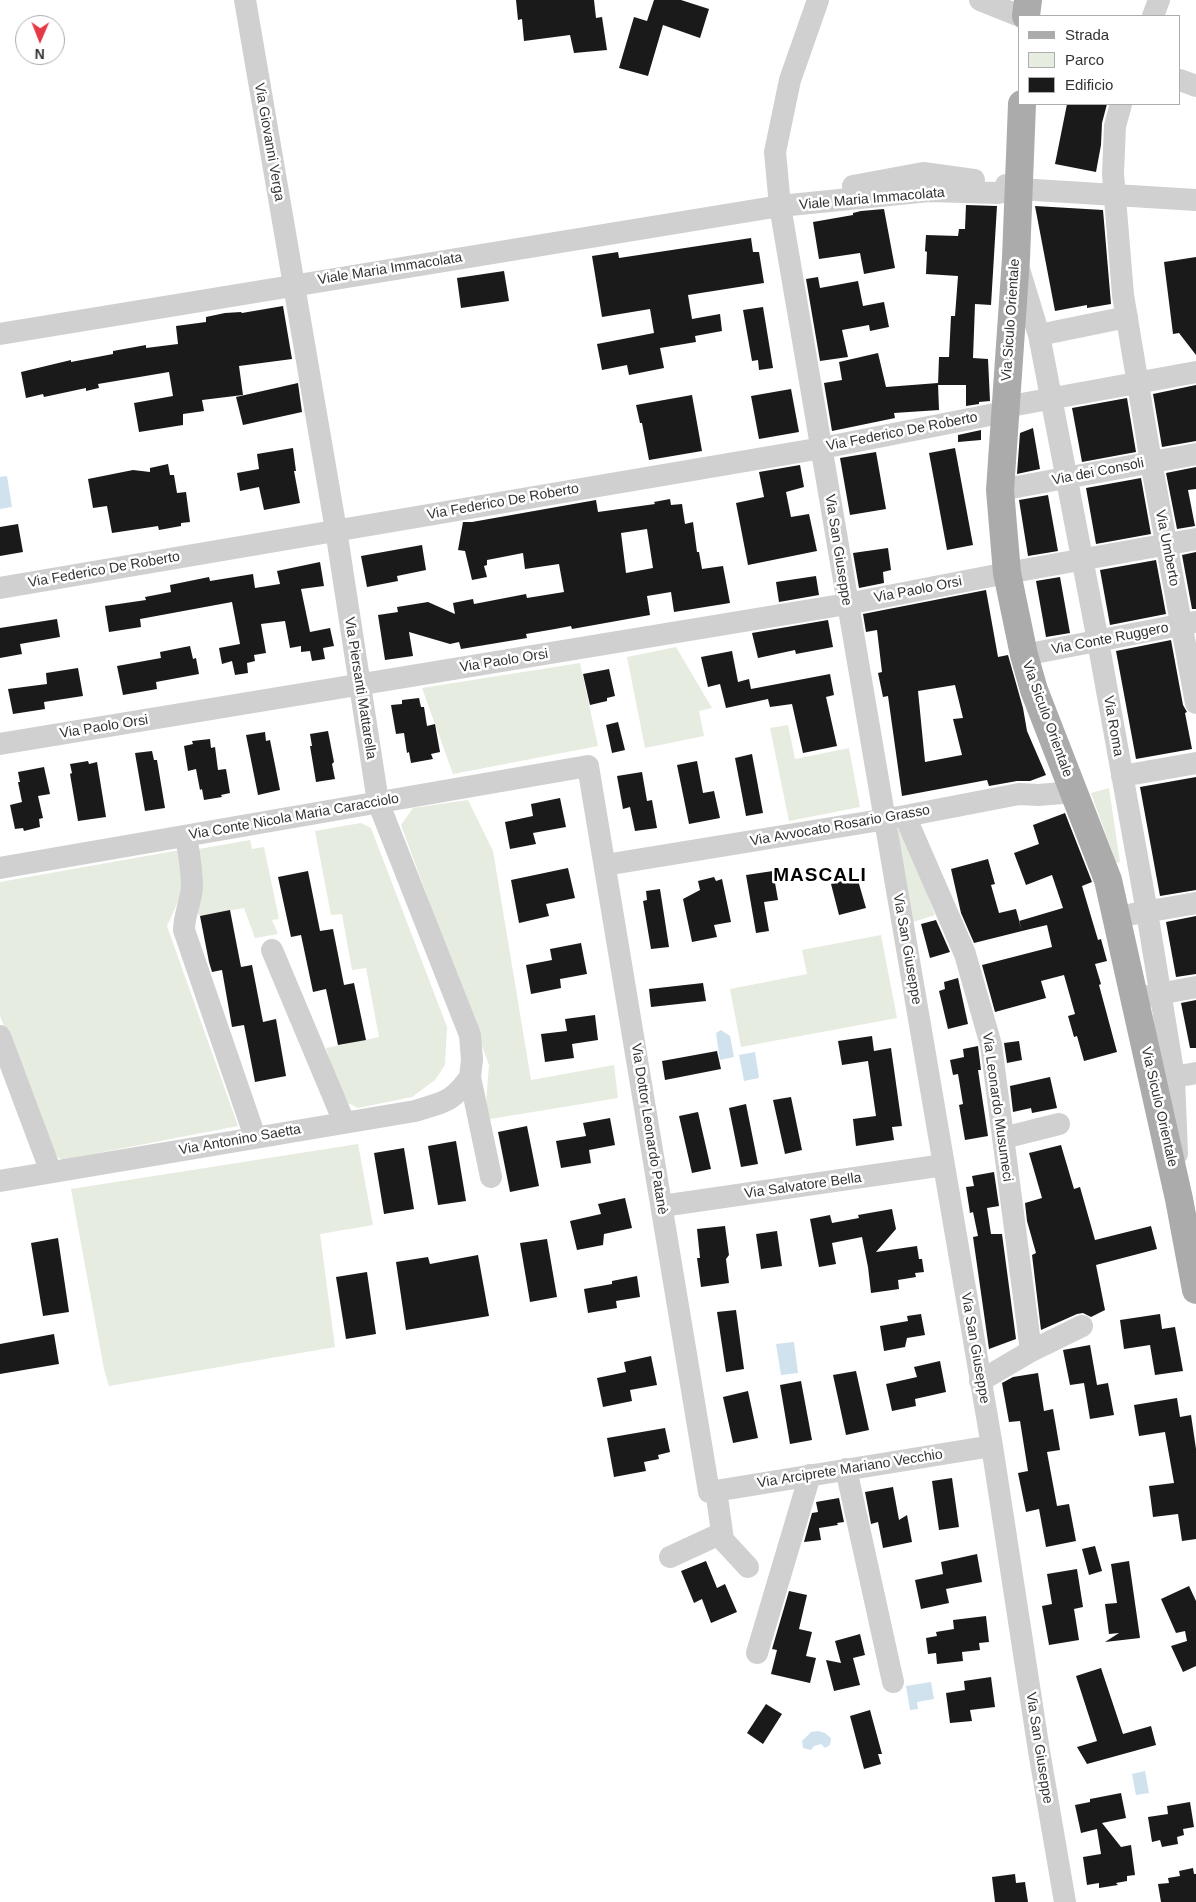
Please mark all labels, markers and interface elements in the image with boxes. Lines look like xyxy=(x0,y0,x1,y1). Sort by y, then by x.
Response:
north arrow xyxy=(15,15,65,65)
legend xyxy=(1018,15,1181,105)
text: Strada xyxy=(1065,26,1109,43)
text: N xyxy=(35,46,45,62)
text: Parco xyxy=(1065,51,1104,68)
text: Edificio xyxy=(1065,76,1113,93)
street label: Via Giovanni Verga xyxy=(250,82,288,202)
street label: Viale Maria Immacolata xyxy=(799,184,945,214)
street label: Viale Maria Immacolata xyxy=(317,249,463,289)
street label: Via Siculo Orientale xyxy=(998,258,1024,382)
street label: Via Federico De Roberto xyxy=(825,409,979,455)
street label: Via dei Consoli xyxy=(1051,455,1145,489)
street label: Via Federico De Roberto xyxy=(426,480,580,524)
street label: Via San Giuseppe xyxy=(821,493,855,607)
street label: Via Umberto xyxy=(1151,508,1183,588)
street label: Via Federico De Roberto xyxy=(27,548,181,592)
street label: Via Paolo Orsi xyxy=(873,573,963,607)
street label: Via Piersanti Mattarella xyxy=(340,616,380,760)
street label: Via Conte Ruggero xyxy=(1050,619,1170,659)
street label: Via Paolo Orsi xyxy=(459,646,549,676)
street label: Via Siculo Orientale xyxy=(1018,658,1076,780)
street label: Via Roma xyxy=(1099,694,1127,758)
street label: Via Paolo Orsi xyxy=(59,712,149,742)
street label: Via Conte Nicola Maria Caracciolo xyxy=(188,790,400,844)
street label: Via Avvocato Rosario Grasso xyxy=(749,802,931,850)
district label: MASCALI xyxy=(772,865,868,887)
street label: Via San Giuseppe xyxy=(889,892,925,1006)
street label: Via Leonardo Musumeci xyxy=(978,1031,1016,1183)
street label: Via Dottor Leonardo Patanè xyxy=(627,1042,671,1216)
street label: Via Siculo Orientale xyxy=(1137,1045,1181,1169)
street label: Via Antonino Saetta xyxy=(178,1121,302,1159)
street label: Via Salvatore Bella xyxy=(743,1169,863,1203)
street label: Via San Giuseppe xyxy=(957,1291,993,1405)
street label: Via Arciprete Mariano Vecchio xyxy=(756,1446,944,1492)
street label: Via San Giuseppe xyxy=(1022,1691,1056,1805)

